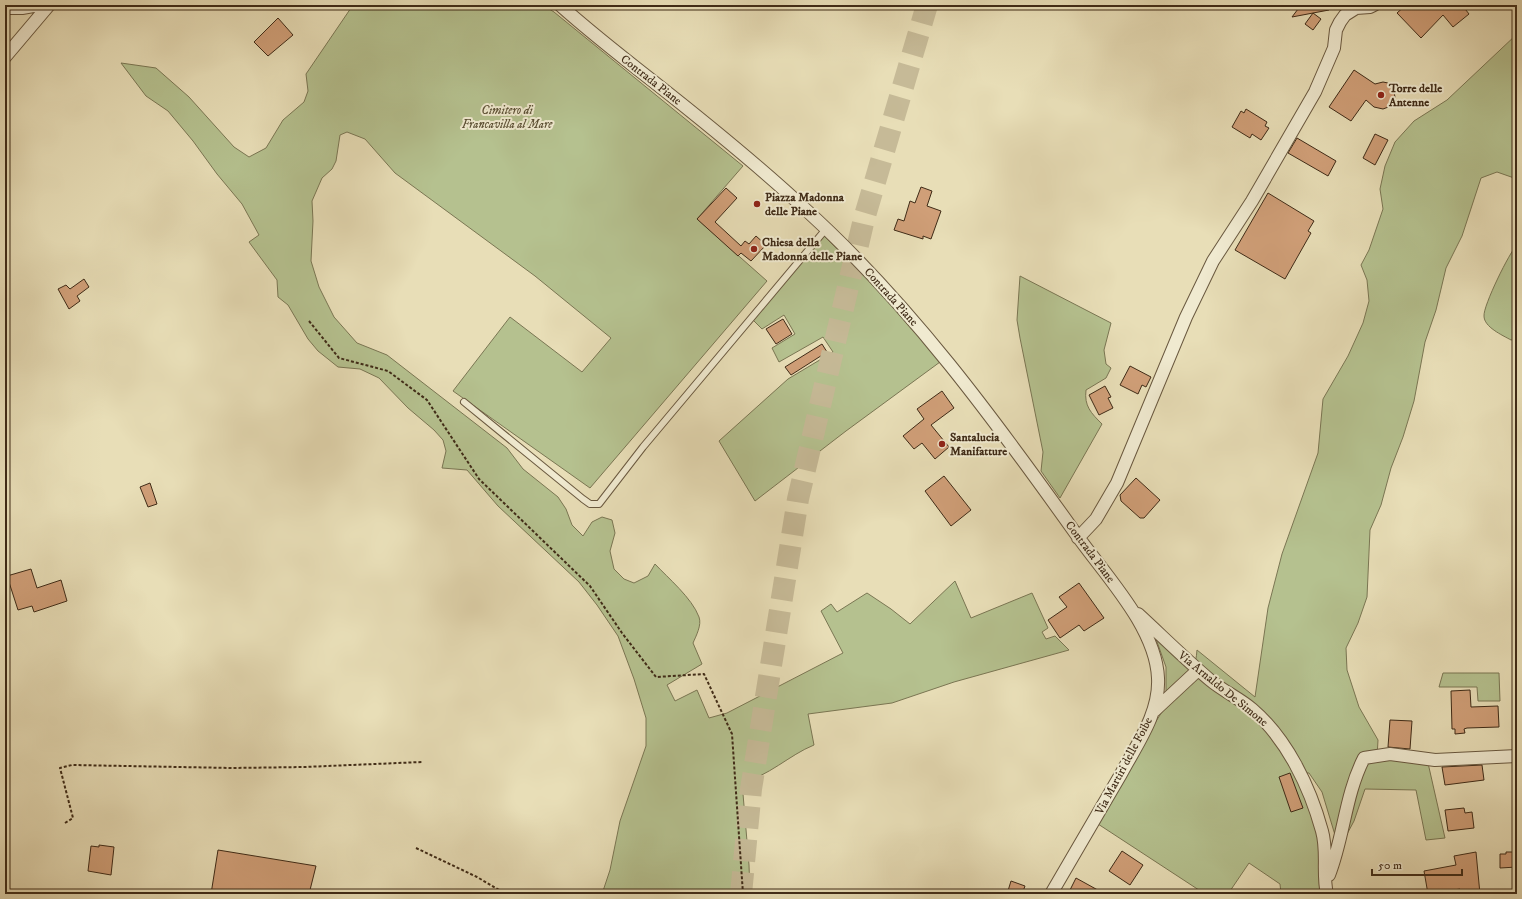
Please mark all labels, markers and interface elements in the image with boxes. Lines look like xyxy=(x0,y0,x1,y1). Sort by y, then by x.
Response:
street label: Contrada Piane xyxy=(617,51,685,109)
place label: Torre delle Antenne xyxy=(1388,81,1442,110)
marker: Torre delle Antenne xyxy=(1376,90,1386,100)
park label: Cimitero di Francavilla al Mare xyxy=(462,103,553,132)
place label: Piazza Madonna delle Piane xyxy=(765,190,845,219)
marker: Piazza Madonna delle Piane xyxy=(752,199,762,209)
place label: Chiesa della Madonna delle Piane xyxy=(762,235,862,264)
marker: Chiesa della Madonna delle Piane xyxy=(749,244,759,254)
street label: Contrada Piane xyxy=(861,265,921,329)
place label: Santalucia Manifatture xyxy=(950,430,1007,459)
marker: Santalucia Manifatture xyxy=(937,439,947,449)
street label: Contrada Piane xyxy=(1062,518,1118,586)
street label: Via Arnaldo De Simone xyxy=(1174,647,1271,730)
street label: Via Martiri delle Foibe xyxy=(1092,715,1156,818)
scale bar xyxy=(1372,851,1462,877)
text: 50 m xyxy=(1378,858,1402,873)

